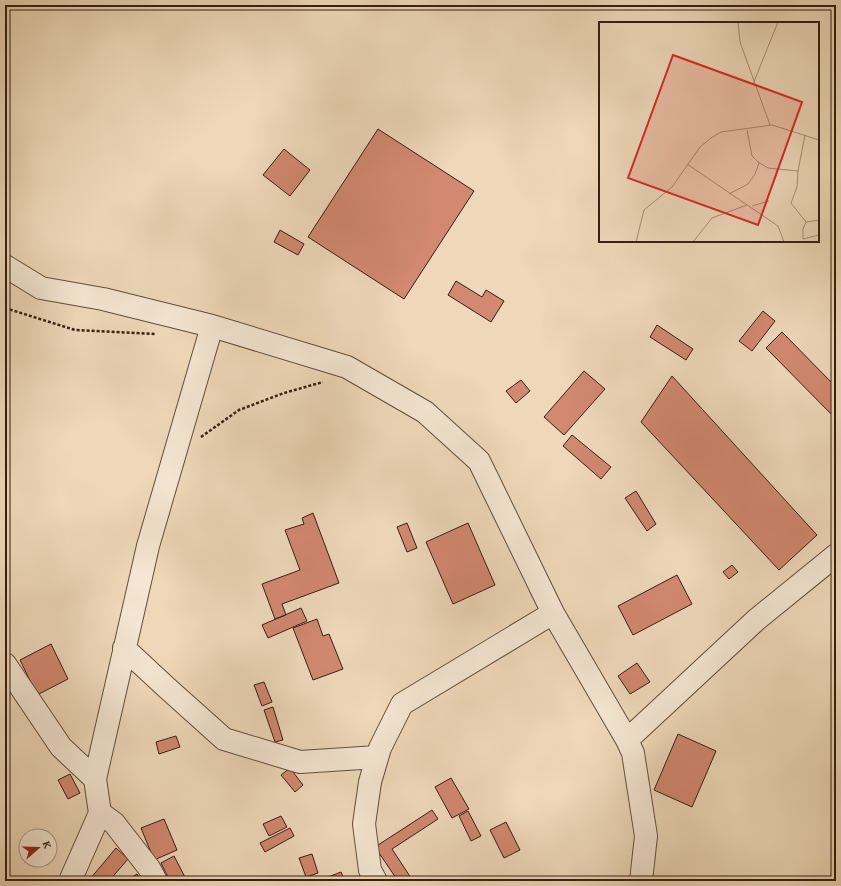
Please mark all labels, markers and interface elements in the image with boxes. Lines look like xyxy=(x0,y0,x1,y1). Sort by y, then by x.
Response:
inset map xyxy=(599,22,819,242)
north arrow xyxy=(18,828,58,868)
text: K xyxy=(39,839,56,851)

